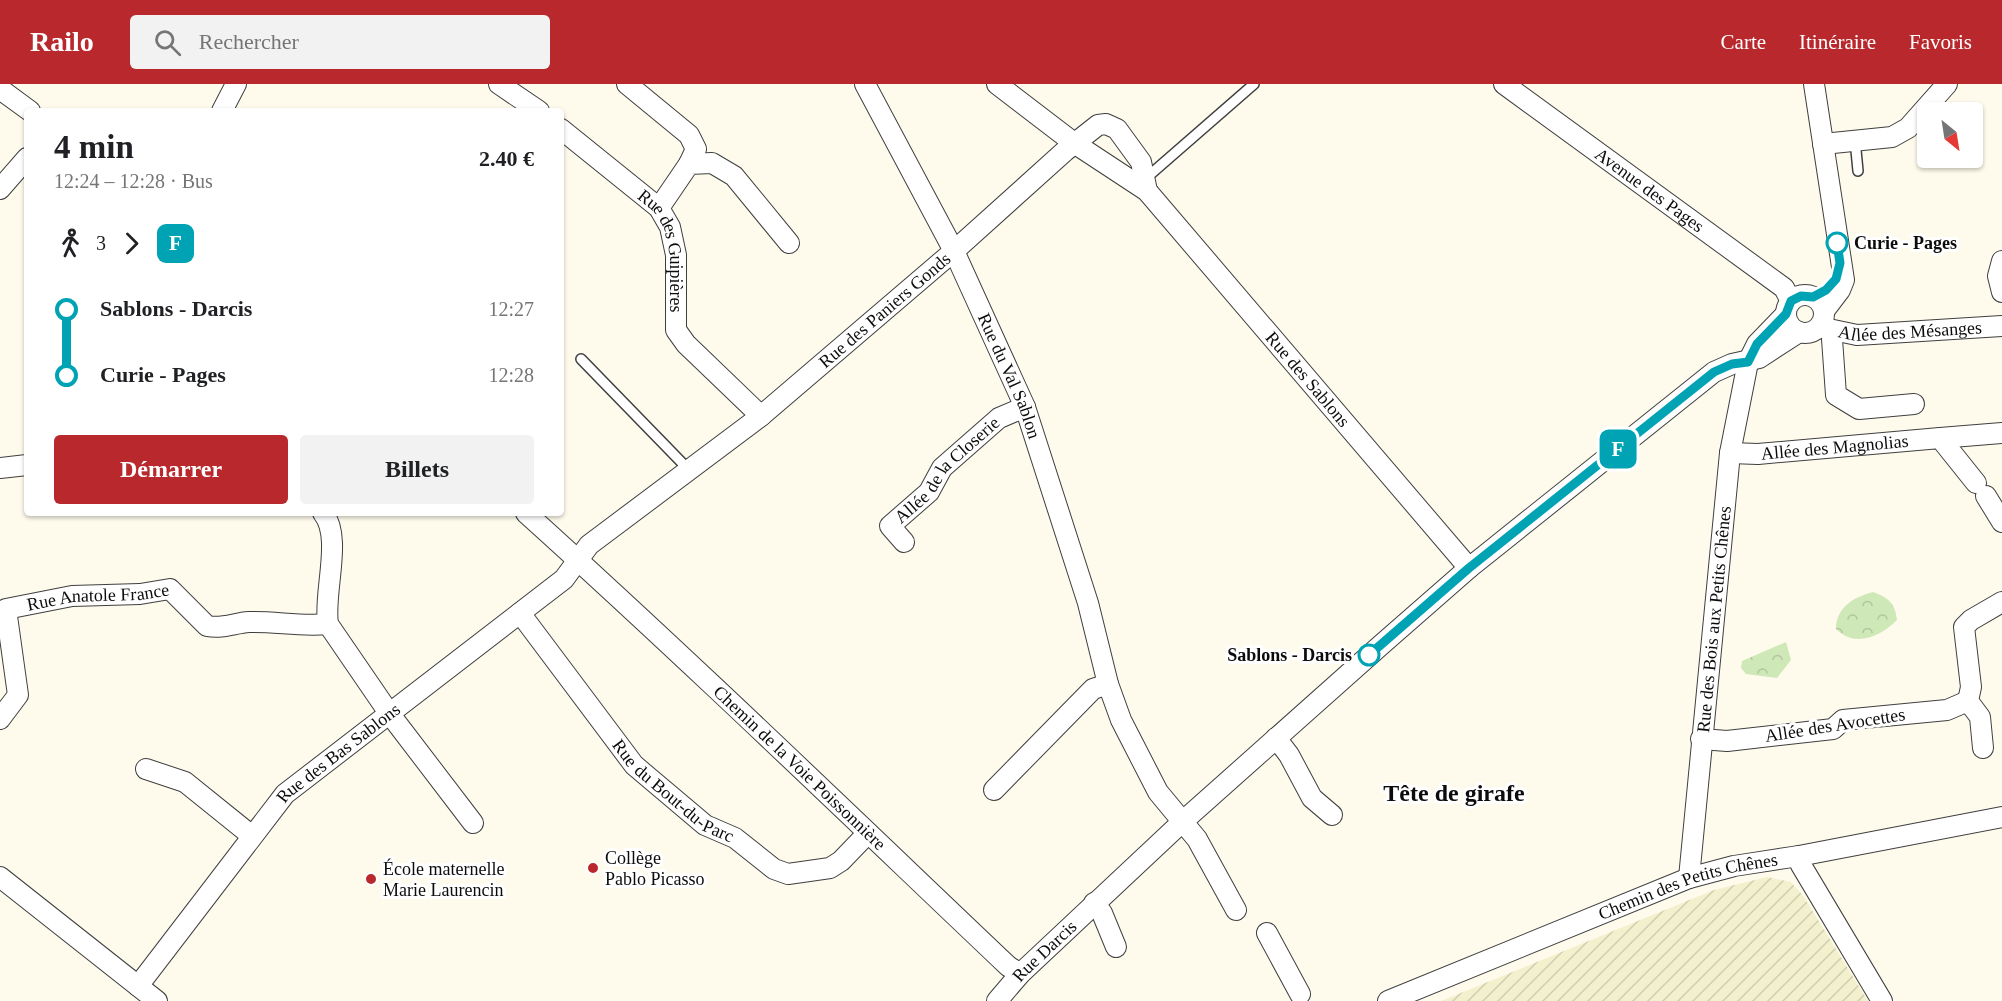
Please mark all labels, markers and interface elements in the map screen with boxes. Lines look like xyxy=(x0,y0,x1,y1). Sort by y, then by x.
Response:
search box xyxy=(130,15,550,69)
text: Railo xyxy=(30,26,94,57)
icon: search xyxy=(151,26,184,59)
text: Rechercher xyxy=(199,29,299,54)
text: Carte xyxy=(1721,30,1766,54)
text: Itinéraire xyxy=(1799,30,1876,54)
text: Favoris xyxy=(1909,30,1972,54)
north arrow xyxy=(1917,102,1983,168)
map controls xyxy=(1917,102,1983,168)
text: 4 min xyxy=(54,129,134,165)
street label: Avenue des Pages xyxy=(1591,144,1708,236)
text: 2.40 € xyxy=(479,146,534,171)
text: 12:24 – 12:28 · Bus xyxy=(54,170,213,192)
street label: Rue des Guipières xyxy=(634,185,686,313)
icon: walk xyxy=(54,227,87,260)
icon: forward xyxy=(115,227,148,260)
text: F xyxy=(169,231,182,255)
text: 3 xyxy=(96,232,106,254)
marker: Curie - Pages xyxy=(1826,232,1848,254)
place label: Curie - Pages xyxy=(1854,233,1957,253)
street label: Rue des Paniers Gonds xyxy=(815,249,955,372)
text: Sablons - Darcis xyxy=(100,296,252,321)
text: 12:27 xyxy=(488,298,534,320)
street label: Rue du Val Sablon xyxy=(974,310,1044,441)
street label: Allée des Mésanges xyxy=(1836,317,1983,345)
street label: Rue des Sablons xyxy=(1262,328,1354,431)
text: Curie - Pages xyxy=(100,362,226,387)
text: 12:28 xyxy=(488,364,534,386)
street label: Allée de la Closerie xyxy=(891,412,1003,527)
line badge: F xyxy=(1598,430,1638,469)
street label: Allée des Magnolias xyxy=(1760,431,1909,464)
button: Démarrer xyxy=(54,435,288,504)
button: Billets xyxy=(300,435,534,504)
text: F xyxy=(1612,437,1624,461)
street label: Rue des Bois aux Petits Chênes xyxy=(1693,505,1735,733)
street label: Rue Anatole France xyxy=(25,579,171,615)
marker: Sablons - Darcis xyxy=(1358,644,1380,666)
place label: Sablons - Darcis xyxy=(1227,645,1352,665)
street label: Chemin de la Voie Poissonnière xyxy=(710,682,890,854)
street label: Rue des Bas Sablons xyxy=(272,699,404,807)
street label: Allée des Avocettes xyxy=(1763,704,1907,746)
street label: Rue du Bout-du-Parc xyxy=(608,735,737,846)
district label: Tête de girafe xyxy=(1383,780,1525,806)
place label: Collège Pablo Picasso xyxy=(605,848,705,889)
street label: Chemin des Petits Chênes xyxy=(1595,849,1779,924)
place label: École maternelle Marie Laurencin xyxy=(383,858,504,900)
marker: Collège Pablo Picasso xyxy=(586,861,600,875)
marker: École maternelle Marie Laurencin xyxy=(364,872,378,886)
street label: Rue Darcis xyxy=(1008,916,1081,986)

